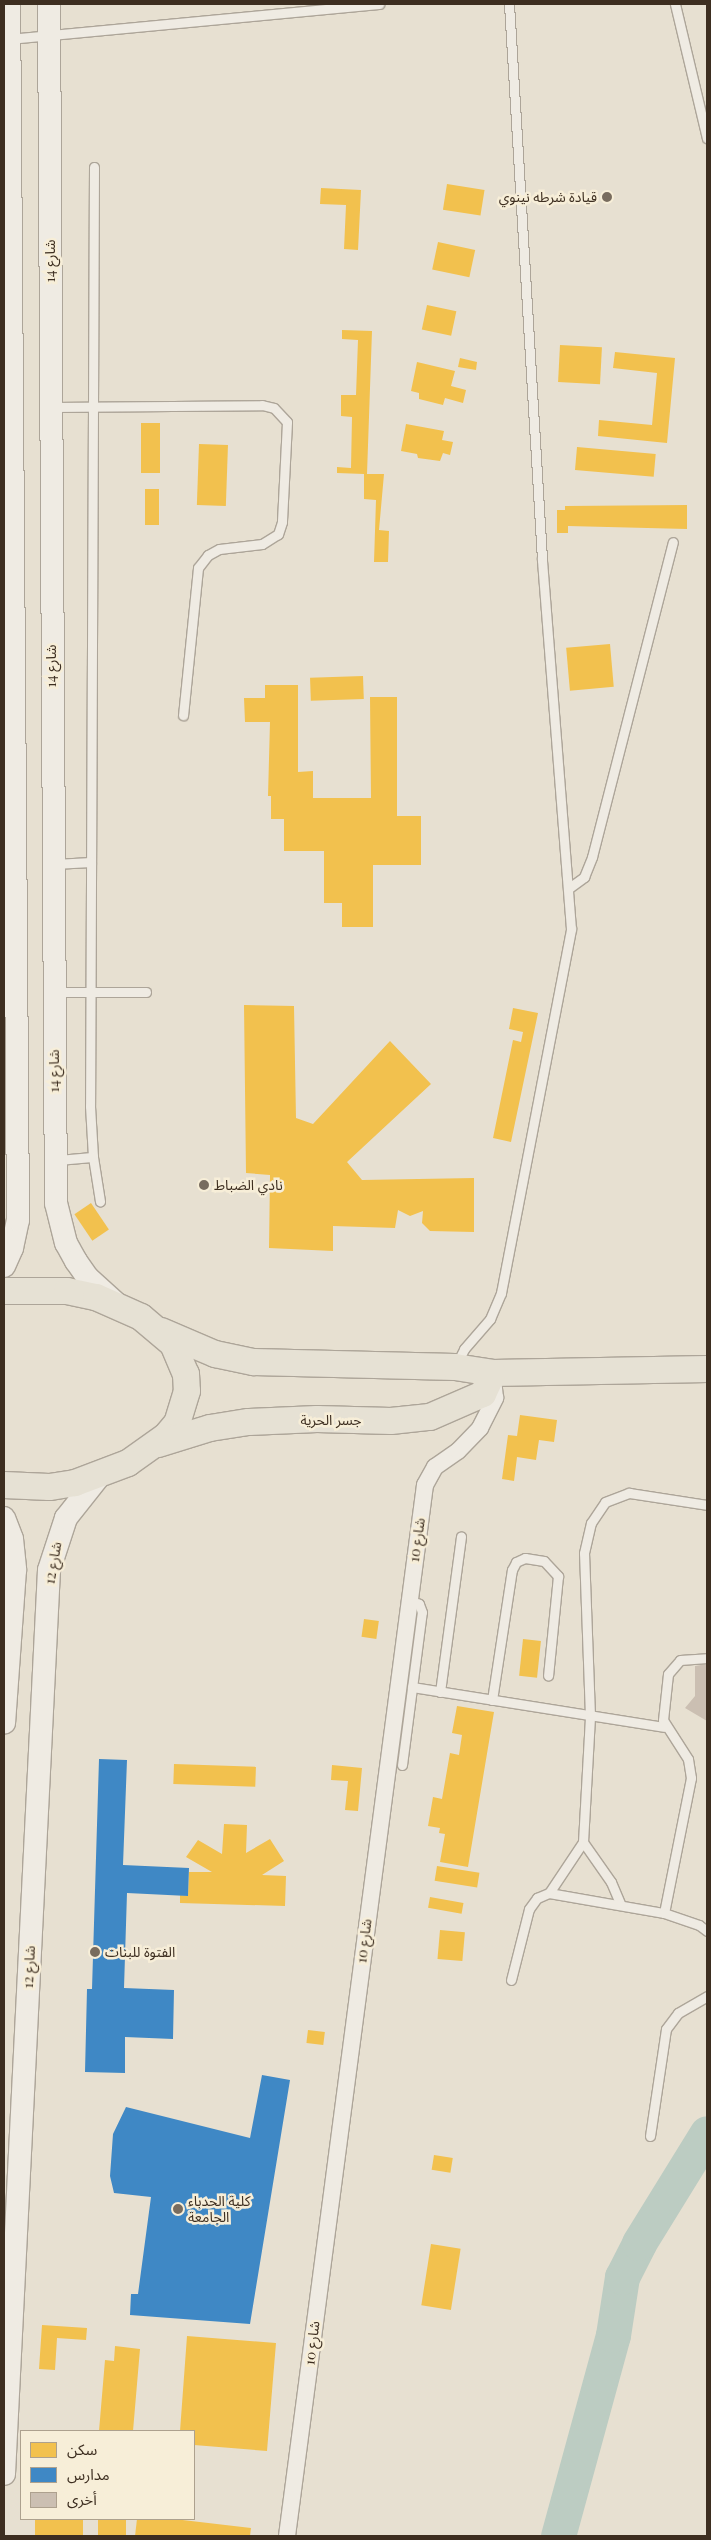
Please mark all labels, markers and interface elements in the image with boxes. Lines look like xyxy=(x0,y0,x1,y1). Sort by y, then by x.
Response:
place label: قيادة شرطه نينوي xyxy=(499,189,597,205)
marker: قيادة شرطه نينوي xyxy=(601,191,613,203)
street label: شارع 14 xyxy=(42,240,58,282)
street label: شارع 14 xyxy=(43,645,59,687)
street label: شارع 14 xyxy=(46,1050,62,1092)
place label: نادي الضباط xyxy=(214,1177,283,1193)
marker: نادي الضباط xyxy=(198,1179,210,1191)
street label: جسر الحرية xyxy=(300,1412,362,1428)
street label: شارع 10 xyxy=(406,1517,428,1563)
street label: شارع 12 xyxy=(41,1541,65,1585)
street label: شارع 10 xyxy=(353,1918,375,1964)
place label: الفتوة للبنات xyxy=(105,1944,175,1960)
street label: شارع 12 xyxy=(19,1945,39,1989)
marker: الفتوة للبنات xyxy=(89,1946,101,1958)
place label: كلية الحدباء الجامعة xyxy=(188,2193,250,2226)
marker: كلية الحدباء الجامعة xyxy=(172,2203,184,2215)
street label: شارع 10 xyxy=(301,2320,323,2366)
legend xyxy=(20,2430,195,2520)
text: سكن xyxy=(67,2439,97,2459)
text: مدارس xyxy=(67,2464,110,2484)
text: أخرى xyxy=(67,2489,97,2509)

